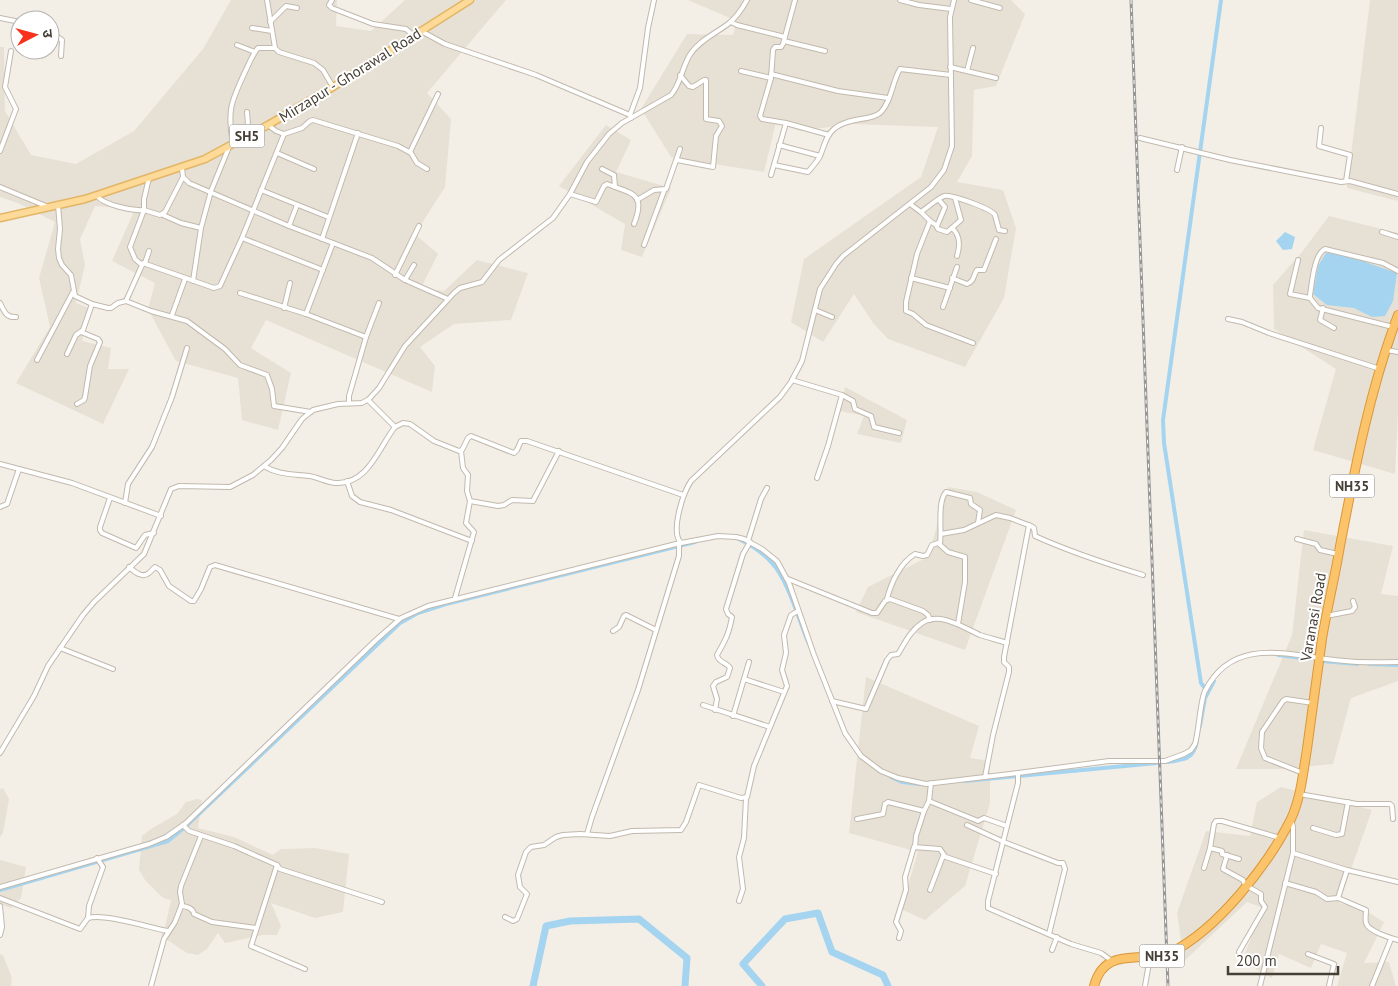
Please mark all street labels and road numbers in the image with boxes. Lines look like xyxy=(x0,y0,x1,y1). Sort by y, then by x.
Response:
street label: Mirzapur - Ghorawal Road xyxy=(275,23,425,127)
road number: SH5 xyxy=(230,124,264,148)
road number: NH35 xyxy=(1330,474,1374,498)
street label: Varanasi Road xyxy=(1296,571,1330,664)
road number: NH35 xyxy=(1140,944,1184,968)

